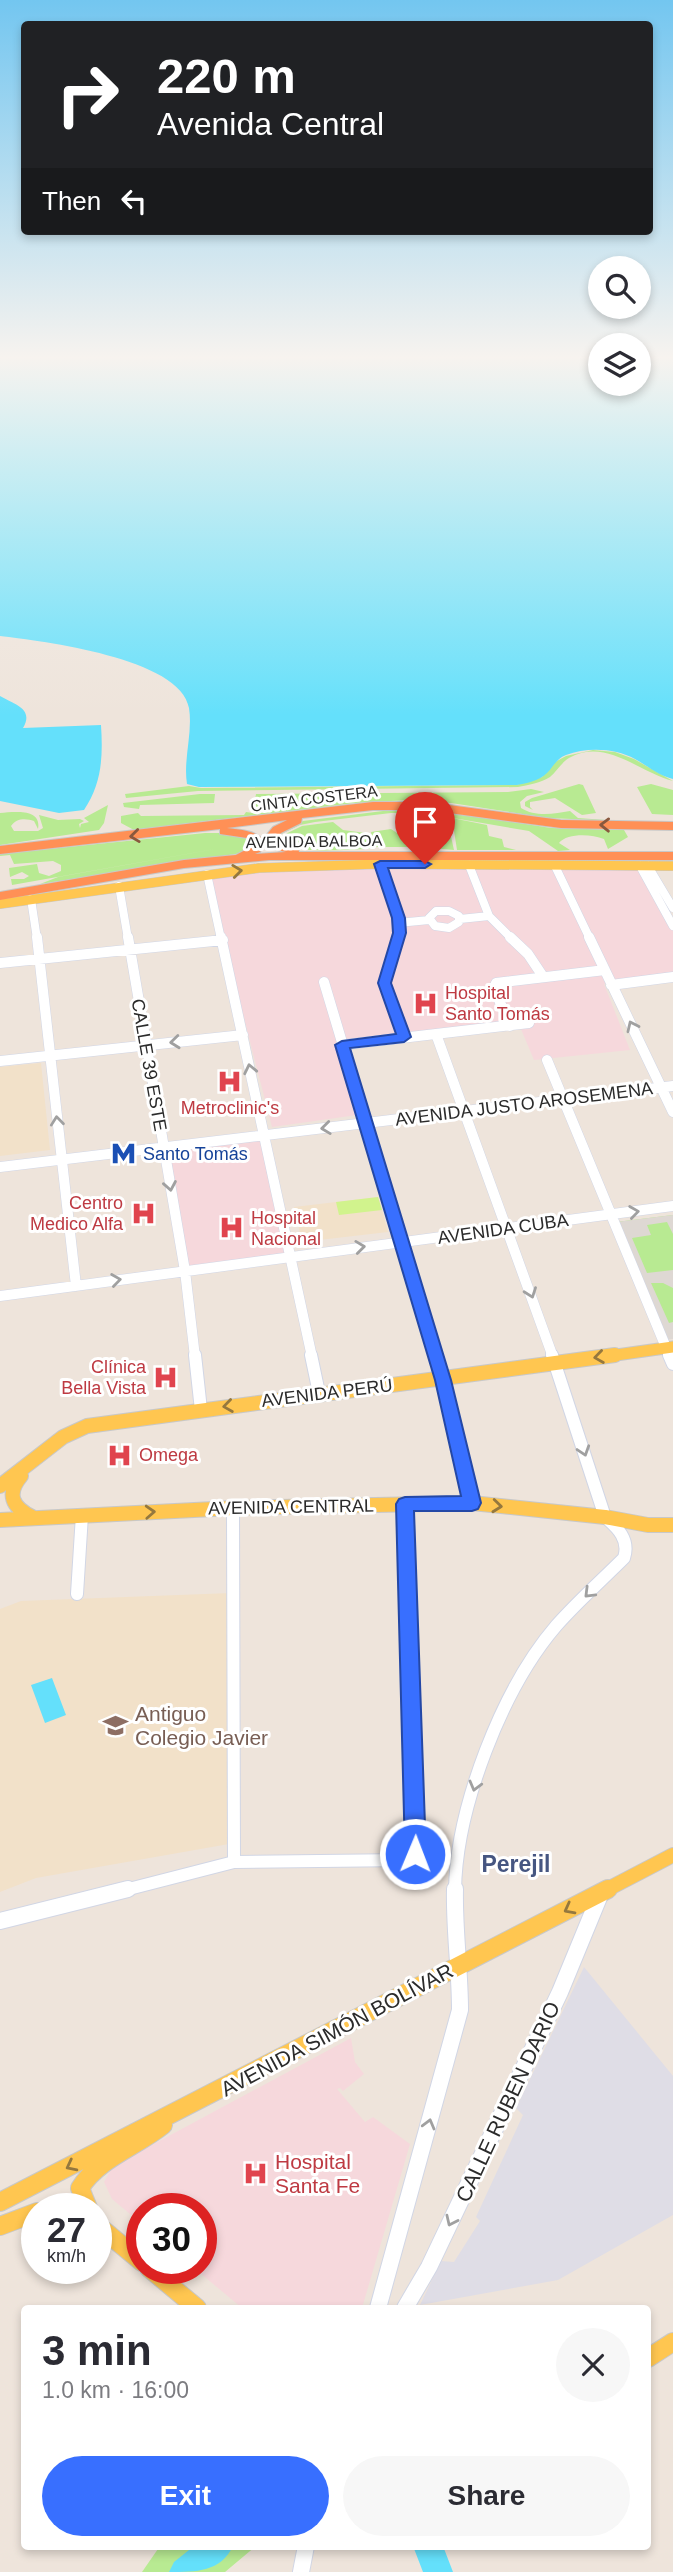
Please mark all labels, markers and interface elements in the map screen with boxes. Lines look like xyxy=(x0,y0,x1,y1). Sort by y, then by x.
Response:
icon: right xyxy=(42,49,133,140)
text: 220 m xyxy=(157,49,296,103)
text: Avenida Central xyxy=(157,106,384,142)
icon: left xyxy=(115,182,153,220)
text: Then xyxy=(42,186,101,216)
map controls xyxy=(588,256,651,396)
button: search xyxy=(588,256,651,319)
button: layers xyxy=(588,333,651,396)
street label: CINTA COSTERA xyxy=(250,782,379,815)
pin xyxy=(395,792,455,864)
icon: arrive xyxy=(406,803,444,841)
one-way arrow xyxy=(599,817,610,833)
one-way arrow xyxy=(130,829,141,844)
street label: AVENIDA BALBOA xyxy=(246,832,383,851)
one-way arrow xyxy=(232,863,243,878)
place label: Hospital Santo Tomás xyxy=(445,983,550,1024)
hospital icon: Hospital Santo Tomás xyxy=(411,989,439,1017)
street label: CALLE 39 ESTE xyxy=(128,997,170,1133)
one-way arrow xyxy=(626,1021,640,1033)
one-way arrow xyxy=(169,1034,180,1049)
one-way arrow xyxy=(244,1063,259,1075)
hospital icon: Metroclinic's xyxy=(216,1067,244,1095)
street label: AVENIDA JUSTO AROSEMENA xyxy=(394,1078,654,1130)
place label: Metroclinic's xyxy=(181,1098,279,1118)
one-way arrow xyxy=(50,1115,65,1126)
one-way arrow xyxy=(320,1120,332,1135)
metro station icon: Santo Tomás xyxy=(109,1140,137,1168)
place label: Santo Tomás xyxy=(143,1144,248,1164)
one-way arrow xyxy=(162,1180,177,1192)
place label: Centro Medico Alfa xyxy=(30,1193,124,1234)
hospital icon: Centro Medico Alfa xyxy=(129,1199,157,1227)
one-way arrow xyxy=(628,1204,640,1219)
place label: Hospital Nacional xyxy=(251,1208,321,1249)
street label: AVENIDA CUBA xyxy=(436,1210,570,1248)
hospital icon: Hospital Nacional xyxy=(217,1214,245,1242)
one-way arrow xyxy=(354,1240,366,1255)
one-way arrow xyxy=(110,1273,122,1288)
one-way arrow xyxy=(523,1287,537,1299)
one-way arrow xyxy=(593,1350,604,1365)
place label: Clínica Bella Vista xyxy=(61,1357,147,1398)
hospital icon: Clínica Bella Vista xyxy=(152,1363,180,1391)
street label: AVENIDA PERÚ xyxy=(260,1374,394,1411)
one-way arrow xyxy=(222,1398,233,1413)
hospital icon: Omega xyxy=(105,1441,133,1469)
place label: Omega xyxy=(139,1445,199,1465)
one-way arrow xyxy=(576,1445,590,1457)
street label: AVENIDA CENTRAL xyxy=(208,1496,374,1518)
one-way arrow xyxy=(492,1498,503,1513)
one-way arrow xyxy=(144,1504,155,1519)
one-way arrow xyxy=(584,1584,597,1597)
place label: Antiguo Colegio Javier xyxy=(135,1702,268,1749)
school or university icon: Antiguo Colegio Javier xyxy=(101,1712,129,1740)
one-way arrow xyxy=(468,1780,483,1792)
position arrow xyxy=(378,1817,452,1891)
district label: Perejil xyxy=(481,1851,551,1877)
one-way arrow xyxy=(564,1901,576,1914)
street label: AVENIDA SIMÓN BOLÍVAR xyxy=(217,1958,457,2101)
street label: CALLE RUBEN DARIO xyxy=(451,1998,564,2206)
one-way arrow xyxy=(420,2118,435,2130)
place label: Hospital Santa Fe xyxy=(275,2150,360,2197)
one-way arrow xyxy=(66,2158,78,2172)
hospital icon: Hospital Santa Fe xyxy=(241,2160,269,2188)
speed limit sign: 30 xyxy=(126,2193,217,2284)
text: 27 xyxy=(47,2210,86,2249)
one-way arrow xyxy=(445,2214,459,2226)
text: km/h xyxy=(47,2246,86,2266)
text: 3 min xyxy=(42,2327,152,2374)
button: close xyxy=(556,2328,630,2402)
text: 1.0 km · 16:00 xyxy=(42,2377,189,2403)
button: Exit xyxy=(42,2456,329,2536)
button: Share xyxy=(343,2456,630,2536)

